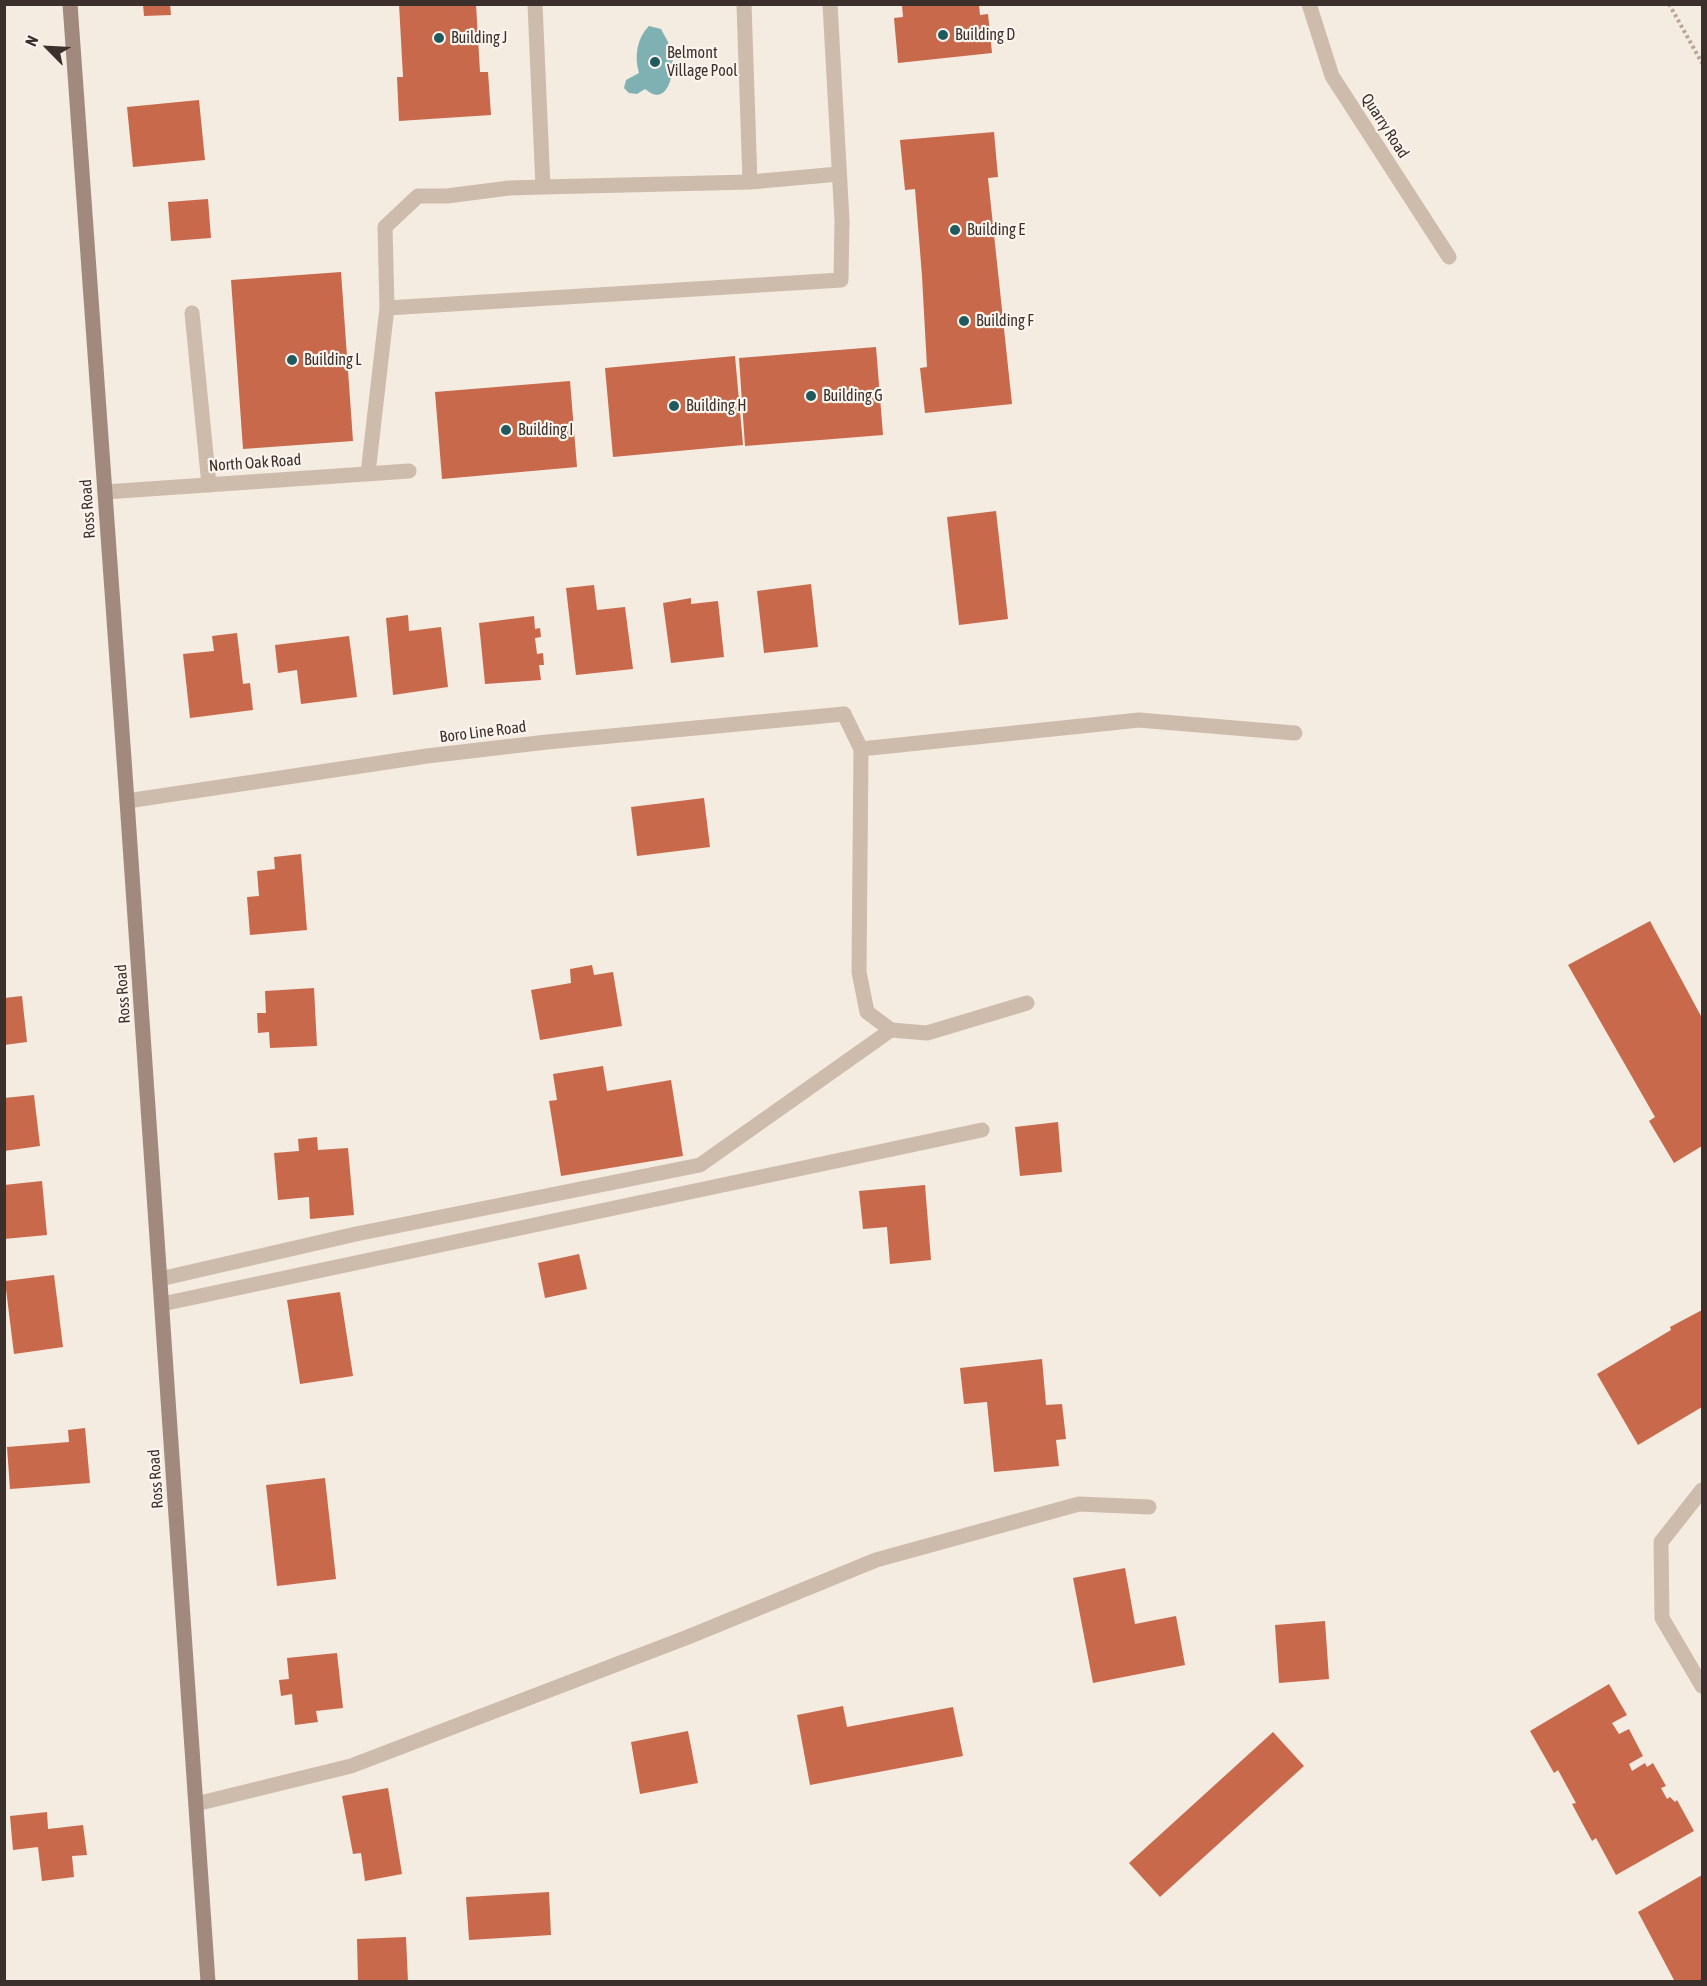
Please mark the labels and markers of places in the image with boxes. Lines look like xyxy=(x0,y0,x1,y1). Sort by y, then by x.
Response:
place label: Building D xyxy=(955,25,1015,45)
place label: Building J xyxy=(451,28,507,48)
marker: Building D xyxy=(936,28,950,42)
marker: Building J xyxy=(432,31,446,45)
place label: Belmont Village Pool xyxy=(667,43,737,81)
marker: Belmont Village Pool xyxy=(648,55,662,69)
place label: Building E xyxy=(967,220,1025,240)
marker: Building E xyxy=(948,223,962,237)
place label: Building F xyxy=(976,311,1034,331)
marker: Building F xyxy=(957,314,971,328)
place label: Building L xyxy=(304,350,361,370)
marker: Building L xyxy=(285,353,299,367)
place label: Building G xyxy=(823,386,883,406)
marker: Building G xyxy=(804,389,818,403)
place label: Building H xyxy=(686,396,746,416)
marker: Building H xyxy=(667,399,681,413)
place label: Building I xyxy=(518,420,573,440)
marker: Building I xyxy=(499,423,513,437)

